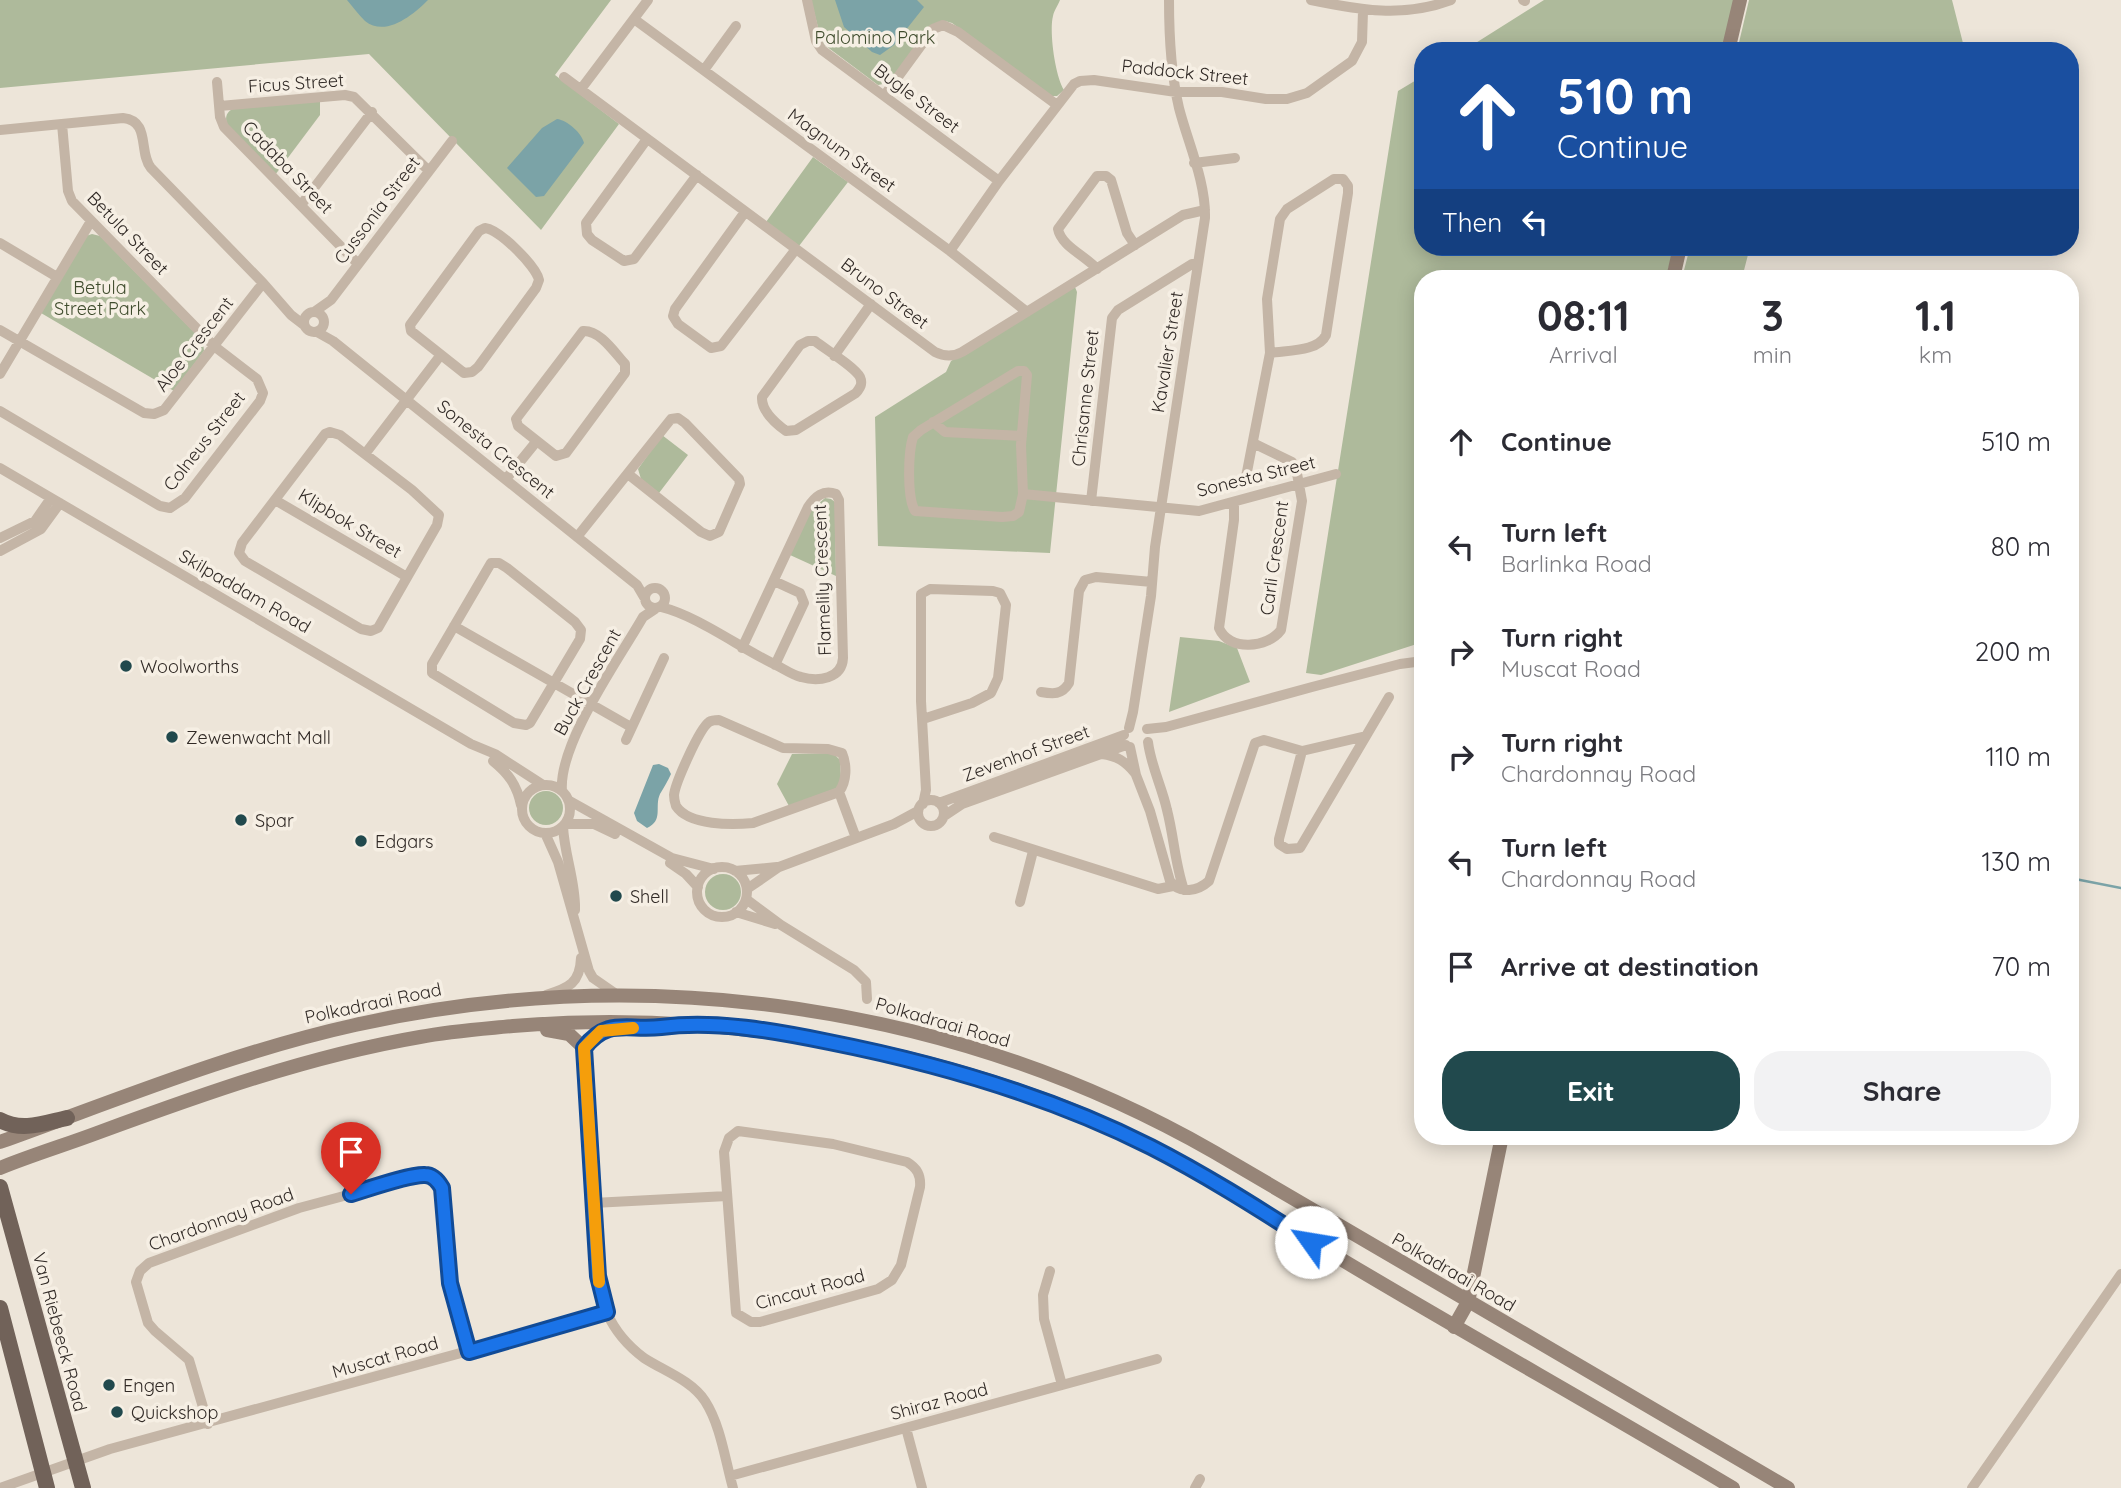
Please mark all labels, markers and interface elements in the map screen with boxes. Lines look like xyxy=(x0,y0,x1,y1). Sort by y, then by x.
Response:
park label: Palomino Park xyxy=(815,26,935,49)
street label: Paddock Street xyxy=(1120,54,1250,90)
street label: Bugle Street xyxy=(870,58,964,138)
text: 510 m xyxy=(1557,65,1693,126)
street label: Ficus Street xyxy=(247,68,345,98)
icon: ahead xyxy=(1442,70,1533,161)
street label: Magnum Street xyxy=(783,103,901,197)
street label: Cadaba Street xyxy=(238,116,338,218)
text: Continue xyxy=(1557,126,1688,166)
street label: Cussonia Street xyxy=(329,152,425,268)
street label: Betula Street xyxy=(82,186,174,280)
icon: left xyxy=(1516,203,1554,241)
text: Then xyxy=(1442,206,1502,239)
street label: Bruno Street xyxy=(836,252,934,334)
park label: Betula Street Park xyxy=(54,276,146,320)
text: 08:11 xyxy=(1537,289,1630,342)
text: 3 xyxy=(1761,289,1784,342)
text: 1.1 xyxy=(1915,289,1956,342)
street label: Kavalier Street xyxy=(1146,290,1188,414)
street label: Aloe Crescent xyxy=(150,292,238,396)
street label: Chrisanne Street xyxy=(1066,329,1104,467)
text: Arrival xyxy=(1549,340,1618,369)
text: min xyxy=(1753,340,1792,369)
text: km xyxy=(1919,340,1952,369)
street label: Colneus Street xyxy=(158,387,250,495)
street label: Sonesta Crescent xyxy=(432,394,560,504)
icon: ahead xyxy=(1442,423,1480,461)
text: Continue xyxy=(1501,425,1612,458)
text: 510 m xyxy=(1981,425,2051,458)
street label: Sonesta Street xyxy=(1194,450,1318,502)
street label: Klipbok Street xyxy=(294,483,406,563)
street label: Carli Crescent xyxy=(1255,499,1293,617)
street label: Flamelily Crescent xyxy=(808,504,836,656)
text: Turn left xyxy=(1501,516,1608,549)
icon: left xyxy=(1442,528,1480,566)
text: 80 m xyxy=(1991,530,2051,563)
street label: Skilpaddam Road xyxy=(175,544,315,638)
text: Barlinka Road xyxy=(1501,549,1652,578)
text: Turn right xyxy=(1501,621,1623,654)
street label: Buck Crescent xyxy=(548,625,626,739)
icon: right xyxy=(1442,633,1480,671)
text: 200 m xyxy=(1975,635,2051,668)
text: Muscat Road xyxy=(1501,654,1641,683)
place label: Woolworths xyxy=(140,655,239,678)
marker: Woolworths xyxy=(118,658,134,674)
street label: Zevenhof Street xyxy=(959,719,1093,787)
place label: Zewenwacht Mall xyxy=(186,726,331,749)
text: Turn right xyxy=(1501,726,1623,759)
marker: Zewenwacht Mall xyxy=(164,729,180,745)
icon: right xyxy=(1442,738,1480,776)
text: 110 m xyxy=(1985,740,2051,773)
text: Chardonnay Road xyxy=(1501,759,1696,788)
place label: Spar xyxy=(255,809,294,832)
marker: Spar xyxy=(233,812,249,828)
place label: Edgars xyxy=(375,830,433,853)
text: Turn left xyxy=(1501,831,1608,864)
marker: Edgars xyxy=(353,833,369,849)
icon: left xyxy=(1442,843,1480,881)
text: 130 m xyxy=(1981,845,2051,878)
text: Chardonnay Road xyxy=(1501,864,1696,893)
place label: Shell xyxy=(630,885,669,908)
marker: Shell xyxy=(608,888,624,904)
icon: arrive xyxy=(1442,948,1480,986)
text: Arrive at destination xyxy=(1501,950,1759,983)
text: 70 m xyxy=(1991,950,2051,983)
street label: Polkadraai Road xyxy=(303,977,443,1029)
street label: Polkadraai Road xyxy=(873,992,1013,1052)
button: Exit xyxy=(1442,1051,1740,1131)
button: Share xyxy=(1754,1051,2051,1131)
pin xyxy=(321,1122,381,1194)
icon: arrive xyxy=(332,1133,370,1171)
street label: Chardonnay Road xyxy=(145,1182,297,1256)
position arrow xyxy=(1274,1205,1348,1279)
street label: Polkadraai Road xyxy=(1388,1227,1520,1317)
street label: Van Riebeeck Road xyxy=(28,1250,92,1414)
street label: Cincaut Road xyxy=(753,1263,867,1315)
street label: Muscat Road xyxy=(329,1331,441,1383)
place label: Engen xyxy=(123,1374,175,1397)
marker: Engen xyxy=(101,1377,117,1393)
street label: Shiraz Road xyxy=(888,1377,990,1425)
place label: Quickshop xyxy=(131,1401,218,1424)
marker: Quickshop xyxy=(109,1404,125,1420)

